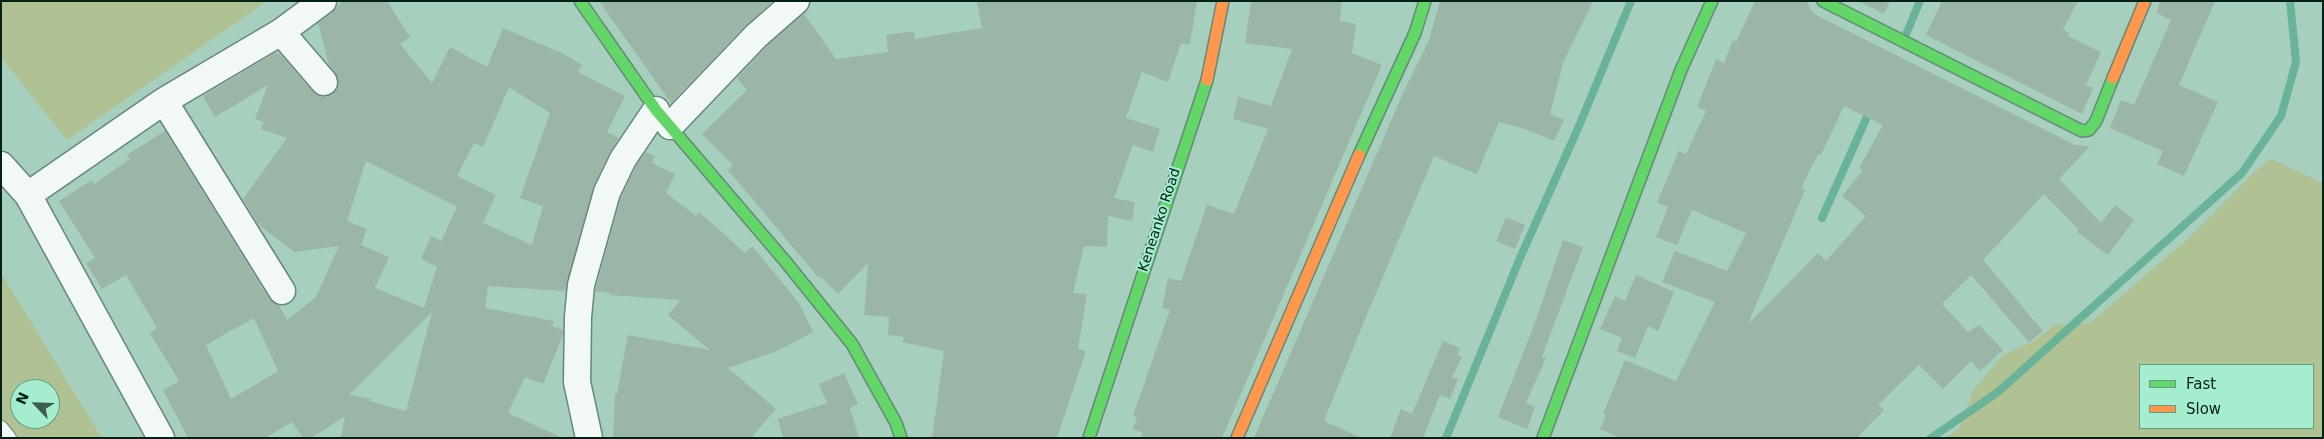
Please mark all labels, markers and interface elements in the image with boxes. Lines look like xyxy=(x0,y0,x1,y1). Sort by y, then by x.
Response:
street label: Keneanko Road xyxy=(1135,166,1185,274)
legend xyxy=(2139,364,2314,429)
text: Fast xyxy=(2186,375,2216,393)
north arrow xyxy=(10,379,60,429)
text: N xyxy=(13,390,32,407)
text: Slow xyxy=(2186,400,2221,418)

